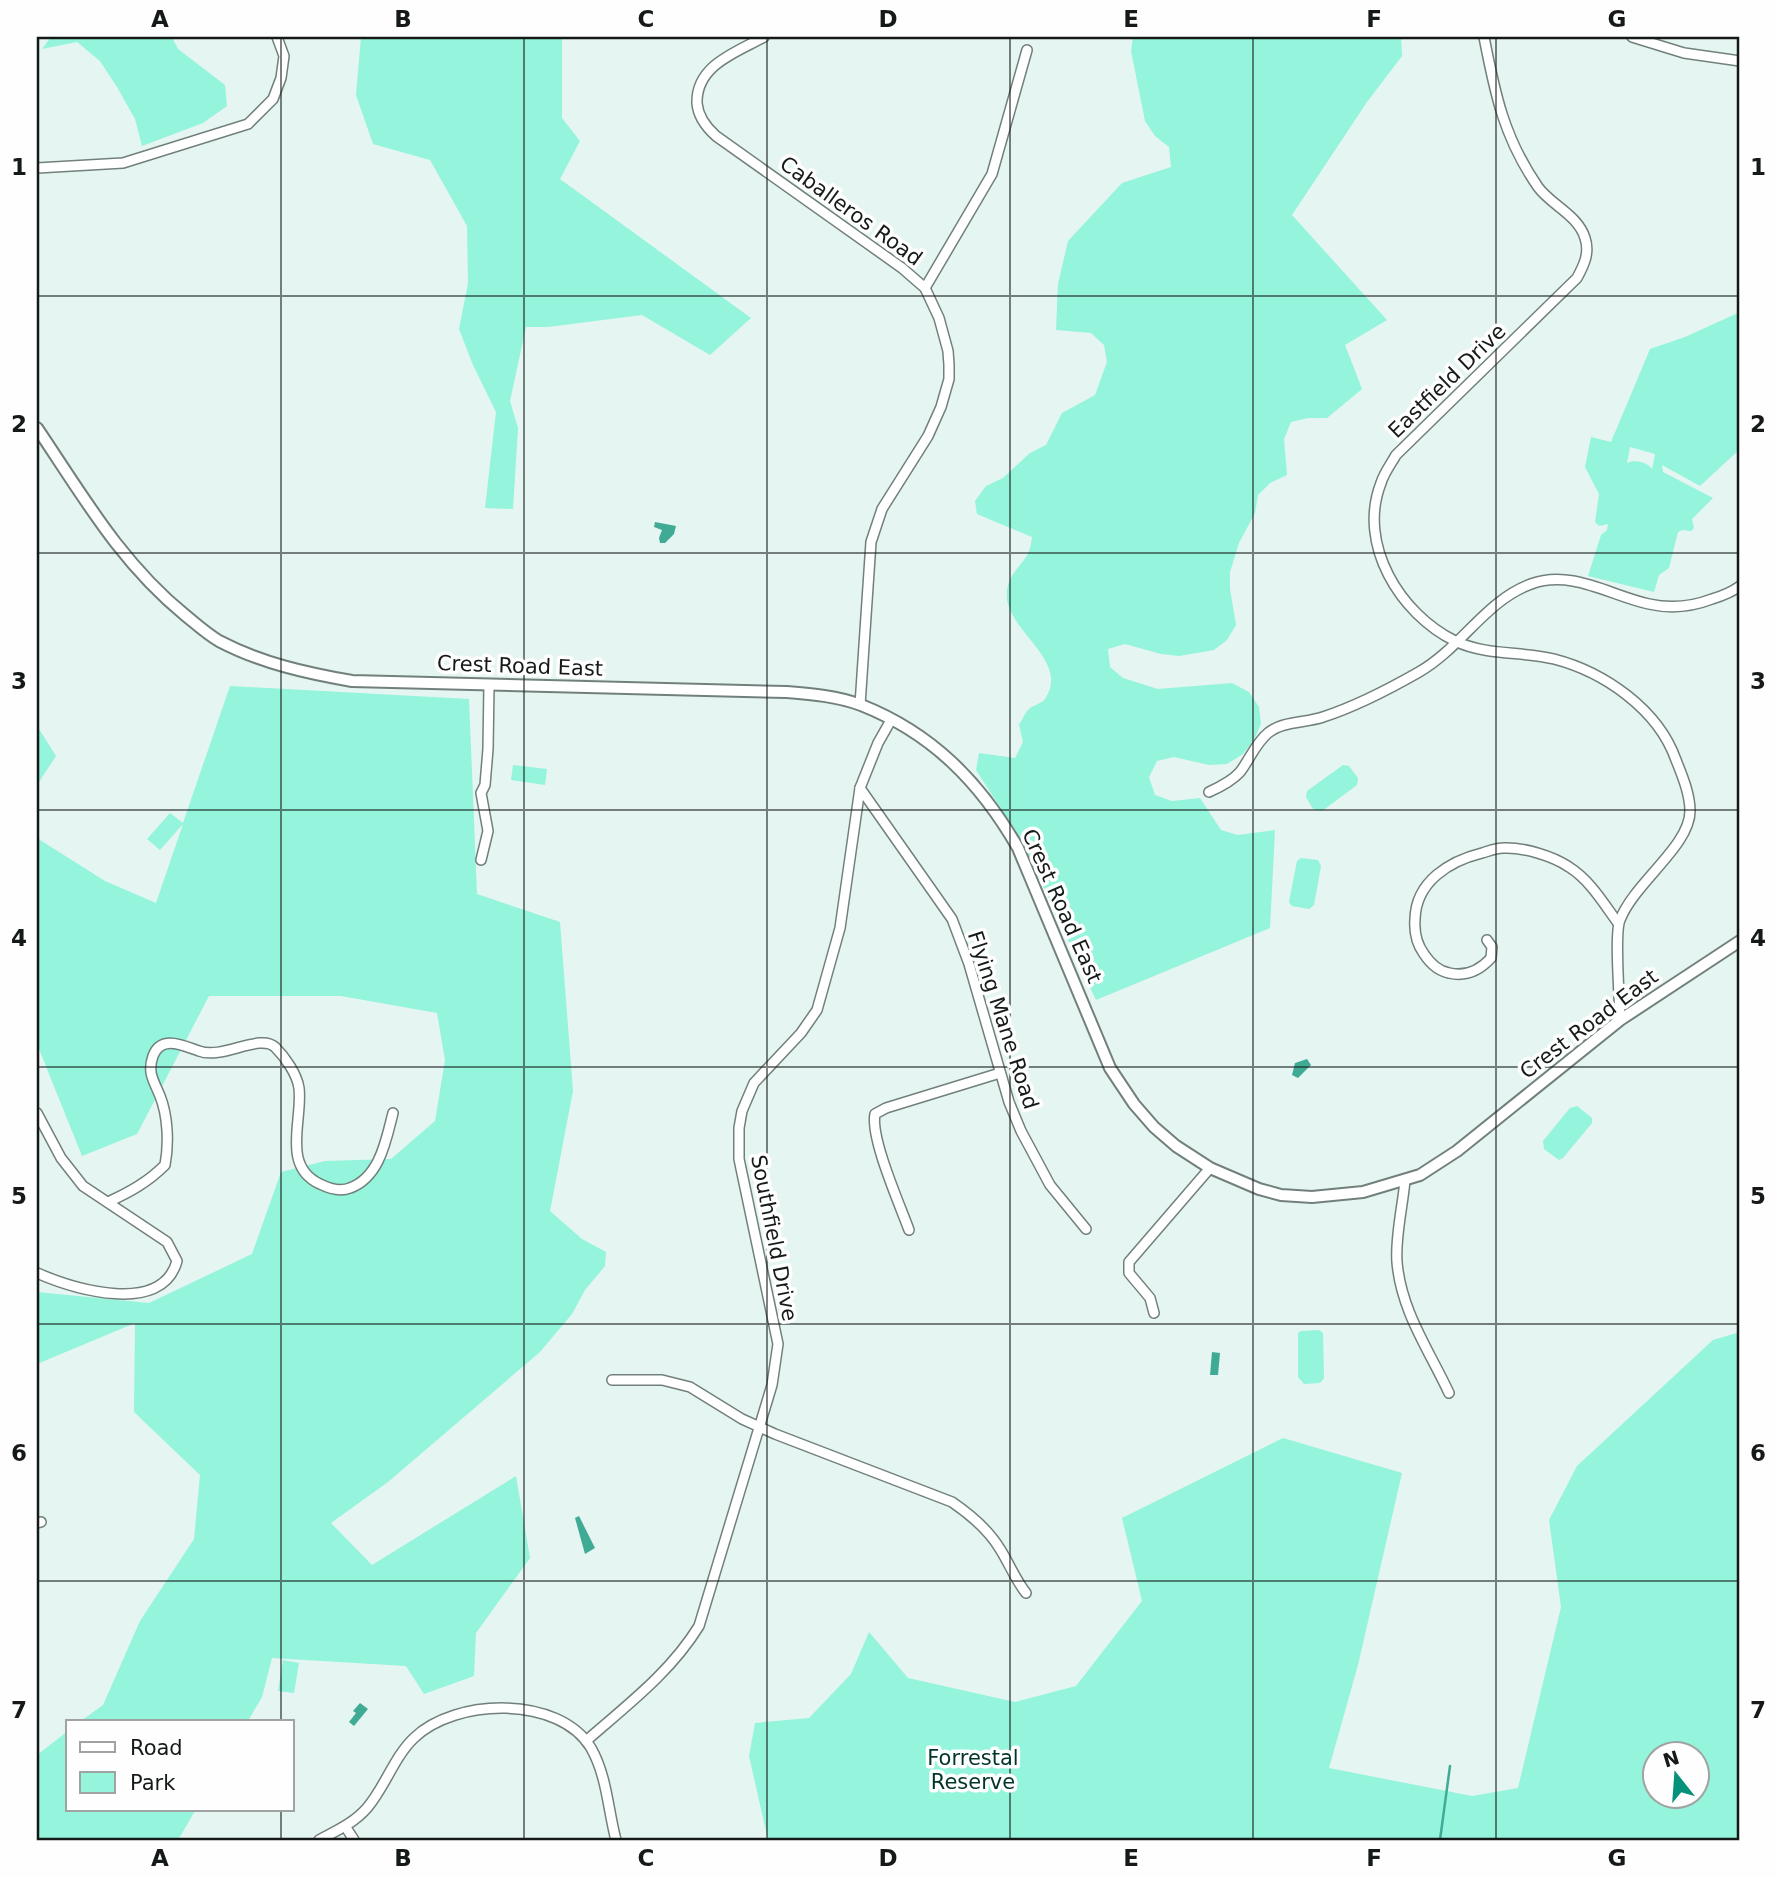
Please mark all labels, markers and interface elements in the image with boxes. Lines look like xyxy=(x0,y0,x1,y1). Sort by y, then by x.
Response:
text: A xyxy=(151,6,169,32)
text: B xyxy=(394,6,412,32)
text: C xyxy=(638,6,654,32)
text: D xyxy=(878,6,898,32)
text: E xyxy=(1123,6,1139,32)
text: F xyxy=(1366,6,1382,32)
text: G xyxy=(1608,6,1626,32)
street label: Caballeros Road xyxy=(775,151,927,271)
text: 1 xyxy=(11,154,27,180)
text: 1 xyxy=(1750,154,1766,180)
street label: Eastfield Drive xyxy=(1384,319,1510,443)
text: 2 xyxy=(11,411,27,437)
text: 2 xyxy=(1750,411,1766,437)
street label: Crest Road East xyxy=(436,651,604,681)
text: 3 xyxy=(11,668,27,694)
text: 3 xyxy=(1750,668,1766,694)
street label: Crest Road East xyxy=(1017,825,1107,987)
text: 4 xyxy=(11,925,27,951)
text: 4 xyxy=(1750,925,1766,951)
street label: Flying Mane Road xyxy=(963,928,1043,1112)
street label: Crest Road East xyxy=(1515,964,1663,1084)
street label: Southfield Drive xyxy=(746,1153,802,1323)
text: 5 xyxy=(11,1183,27,1209)
text: 5 xyxy=(1750,1183,1766,1209)
text: 6 xyxy=(11,1440,27,1466)
text: 6 xyxy=(1750,1440,1766,1466)
text: 7 xyxy=(11,1697,27,1723)
text: 7 xyxy=(1750,1697,1766,1723)
legend xyxy=(66,1720,294,1811)
text: Road xyxy=(130,1736,183,1760)
north arrow xyxy=(1640,1741,1710,1811)
park label: Forrestal Reserve xyxy=(927,1746,1019,1794)
text: N xyxy=(1660,1746,1682,1772)
text: Park xyxy=(130,1771,176,1795)
text: A xyxy=(151,1845,169,1871)
text: B xyxy=(394,1845,412,1871)
text: C xyxy=(638,1845,654,1871)
text: D xyxy=(878,1845,898,1871)
text: E xyxy=(1123,1845,1139,1871)
text: F xyxy=(1366,1845,1382,1871)
text: G xyxy=(1608,1845,1626,1871)

